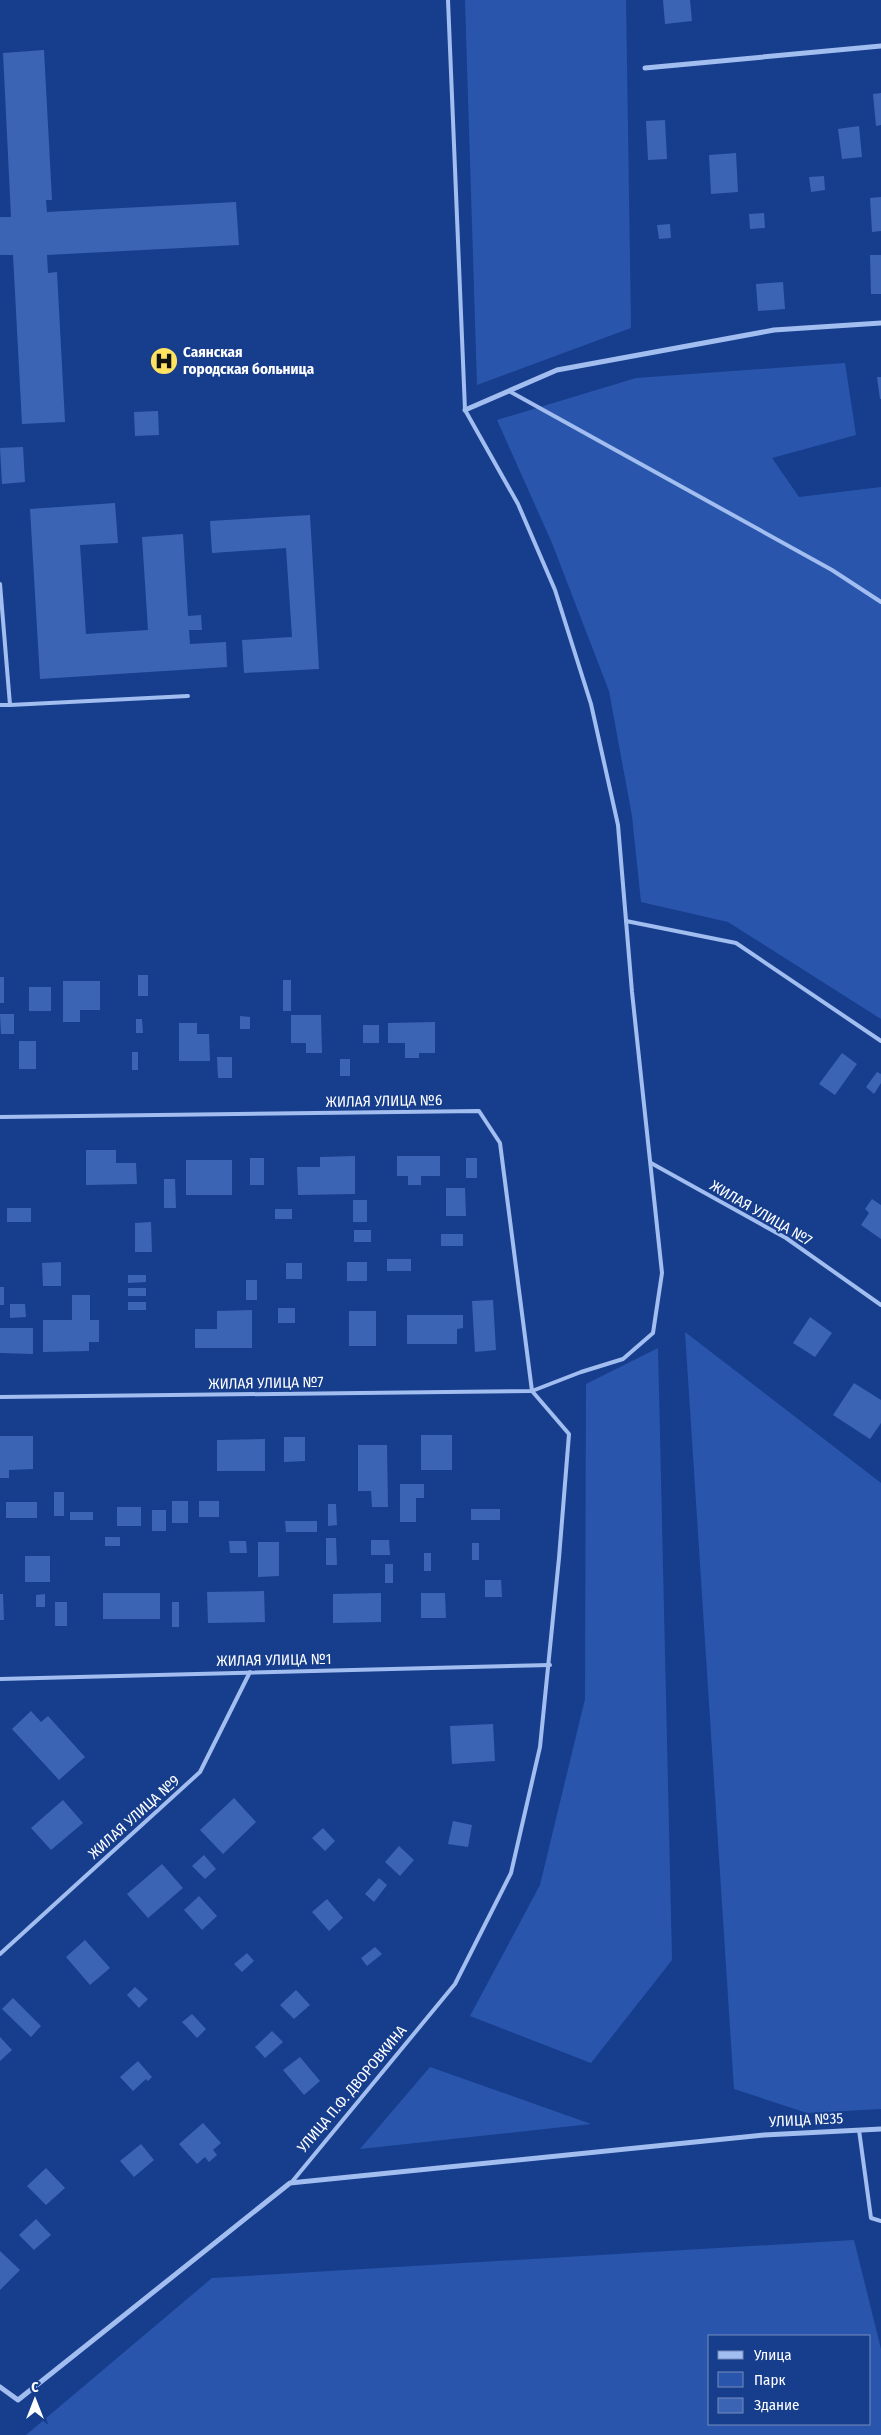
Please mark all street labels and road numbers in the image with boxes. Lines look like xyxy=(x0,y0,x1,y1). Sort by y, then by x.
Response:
street label: ЖИЛАЯ УЛИЦА №6 xyxy=(326,1091,442,1111)
street label: ЖИЛАЯ УЛИЦА №7 xyxy=(707,1176,815,1250)
street label: ЖИЛАЯ УЛИЦА №7 xyxy=(208,1373,324,1393)
street label: ЖИЛАЯ УЛИЦА №1 xyxy=(216,1650,332,1670)
street label: ЖИЛАЯ УЛИЦА №9 xyxy=(85,1771,183,1863)
street label: УЛИЦА П.Ф. ДВОРОВКИНА xyxy=(293,2022,410,2157)
street label: УЛИЦА №35 xyxy=(768,2109,844,2131)

